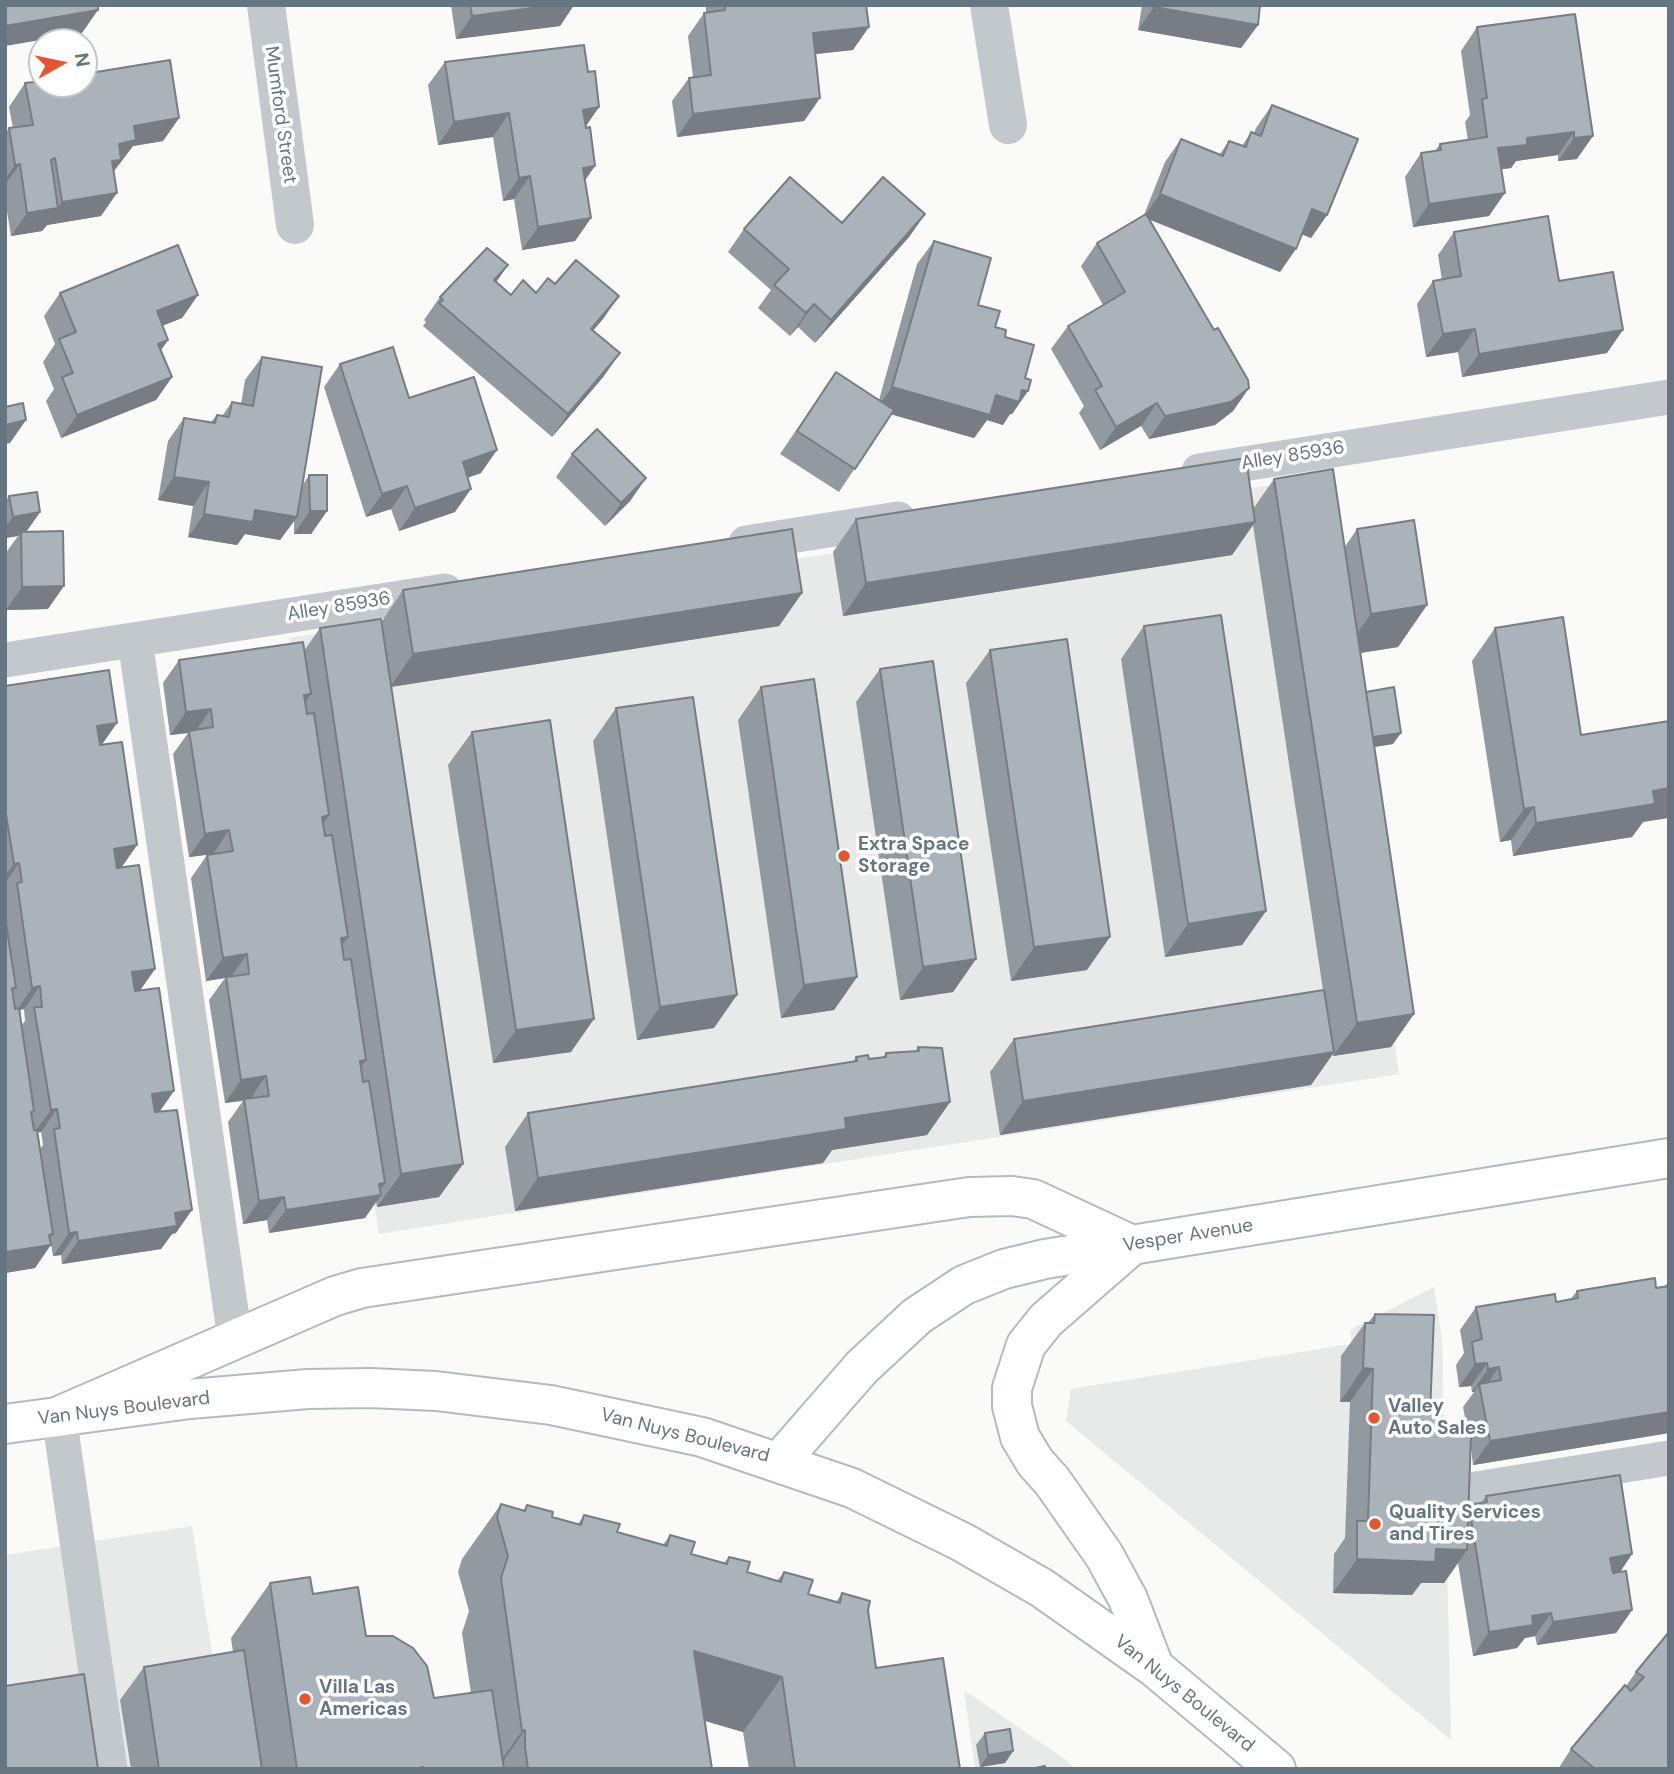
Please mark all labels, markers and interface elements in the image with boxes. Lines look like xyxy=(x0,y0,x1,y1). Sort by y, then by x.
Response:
north arrow xyxy=(28,28,98,98)
street label: Mumford Street xyxy=(259,45,301,185)
text: N xyxy=(69,51,96,69)
street label: Alley 85936 xyxy=(1240,437,1346,475)
street label: Alley 85936 xyxy=(286,588,392,626)
place label: Extra Space Storage xyxy=(858,834,970,878)
marker: Extra Space Storage xyxy=(836,848,852,864)
street label: Vesper Avenue xyxy=(1121,1214,1255,1258)
street label: Van Nuys Boulevard xyxy=(37,1387,211,1431)
place label: Valley Auto Sales xyxy=(1388,1396,1486,1440)
street label: Van Nuys Boulevard xyxy=(598,1404,772,1468)
marker: Valley Auto Sales xyxy=(1366,1410,1382,1426)
place label: Quality Services and Tires xyxy=(1389,1502,1541,1546)
marker: Quality Services and Tires xyxy=(1367,1516,1383,1532)
street label: Van Nuys Boulevard xyxy=(1109,1631,1259,1757)
place label: Villa Las Americas xyxy=(319,1677,408,1721)
marker: Villa Las Americas xyxy=(297,1691,313,1707)

